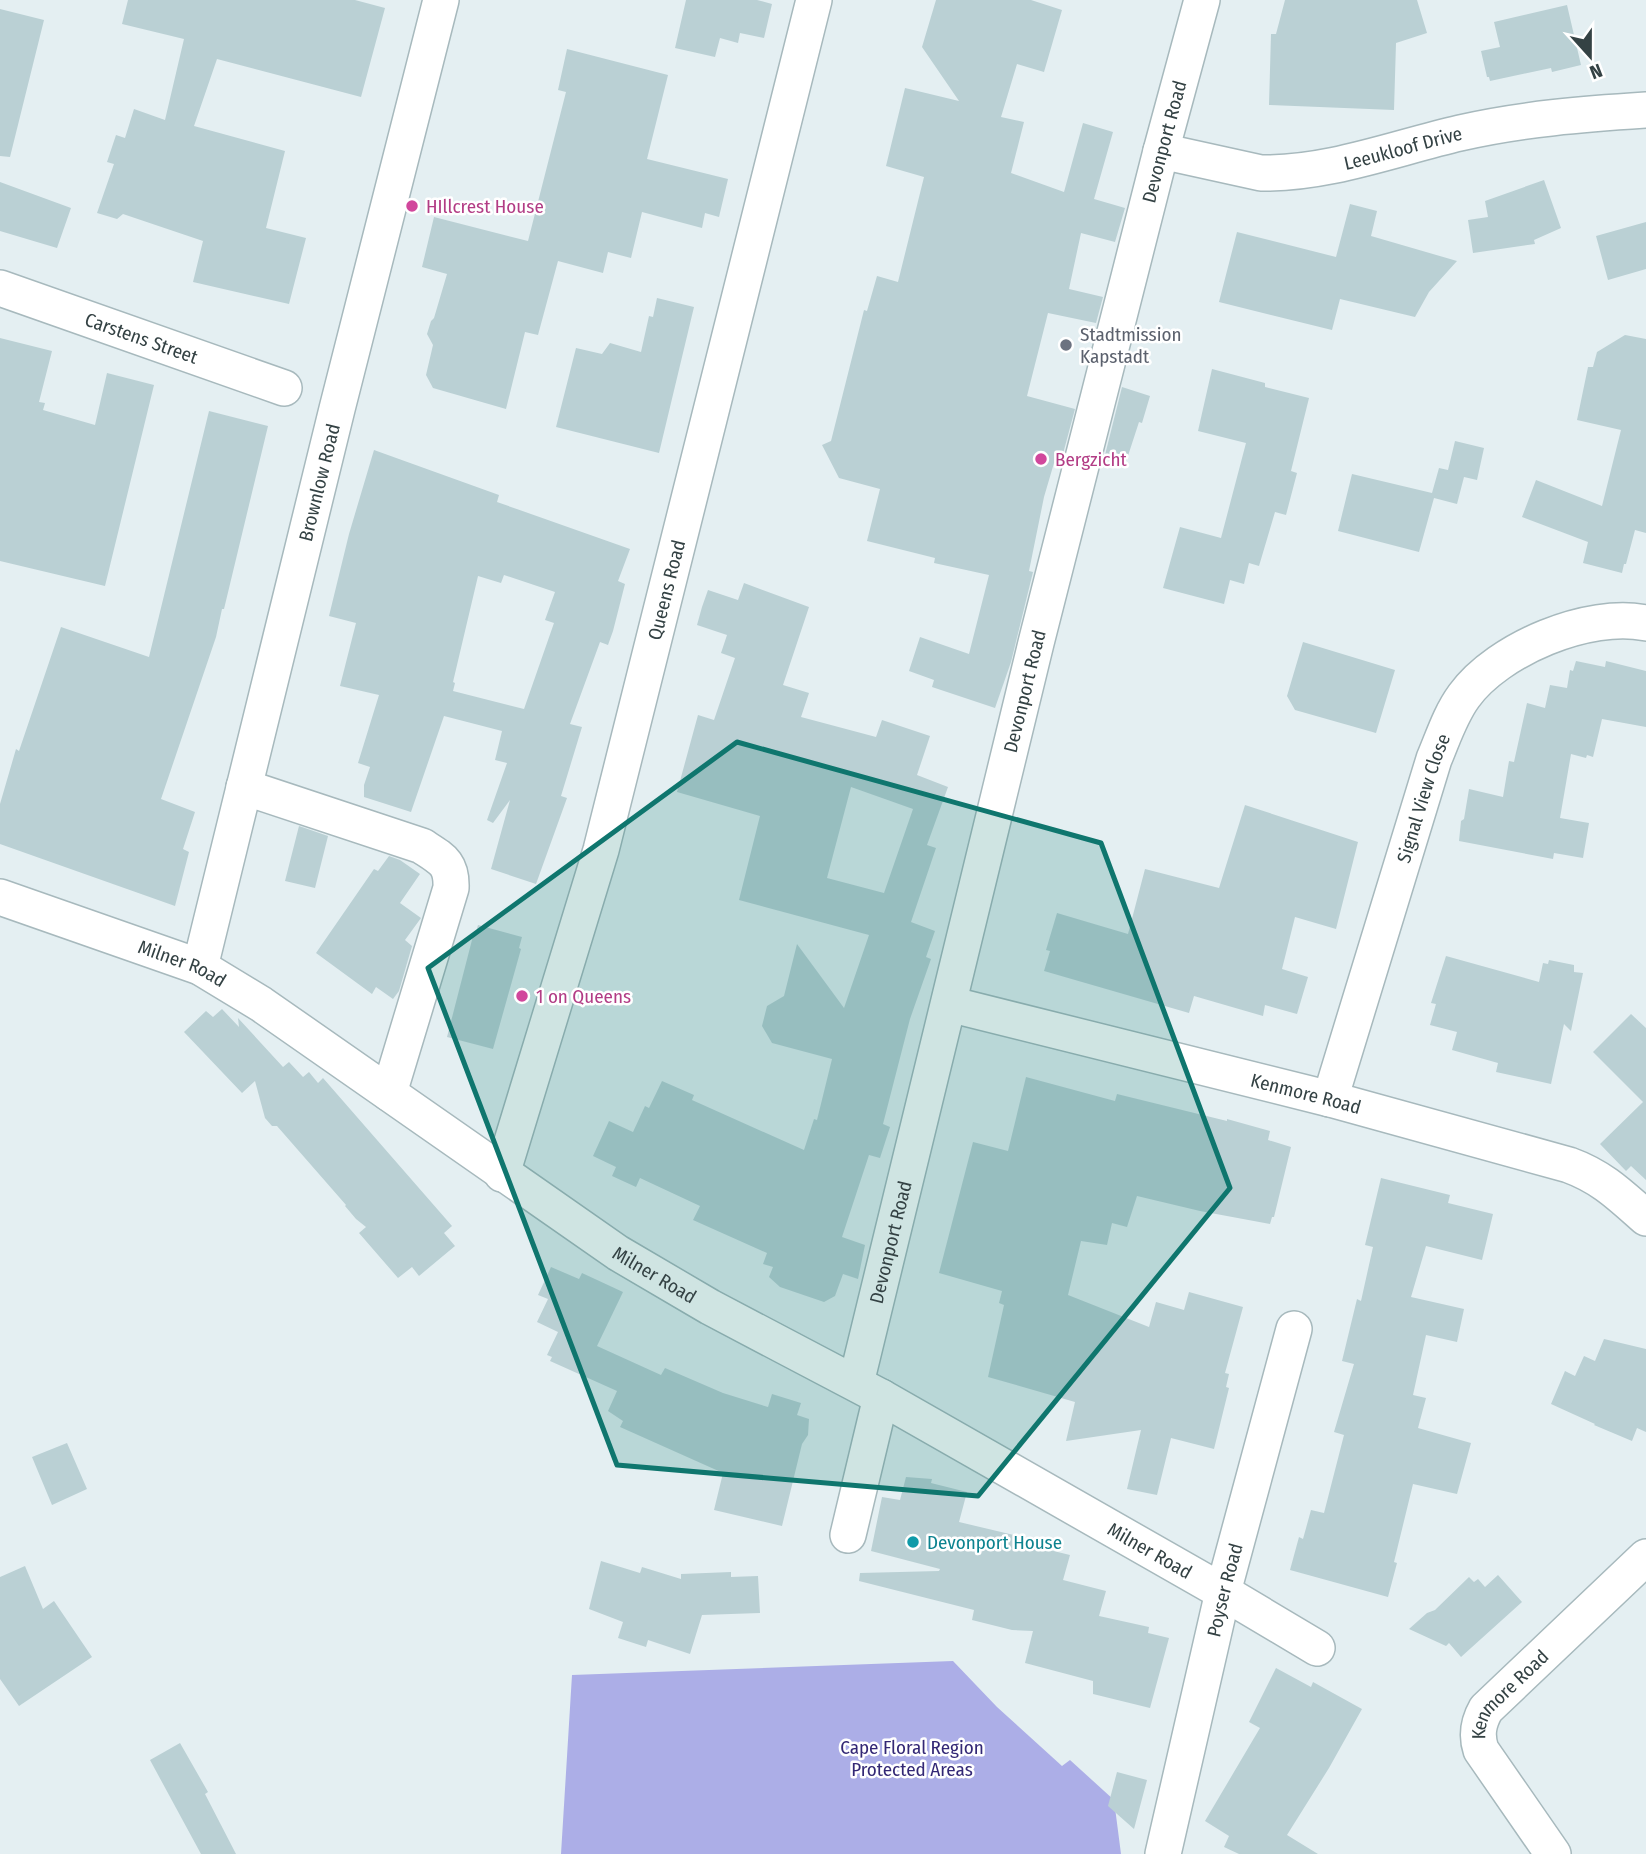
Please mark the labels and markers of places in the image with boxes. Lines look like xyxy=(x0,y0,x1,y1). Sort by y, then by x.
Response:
place label: HIllcrest House xyxy=(426,195,544,218)
marker: HIllcrest House xyxy=(404,198,420,214)
place label: Stadtmission Kapstadt xyxy=(1080,323,1181,368)
marker: Stadtmission Kapstadt xyxy=(1058,337,1074,353)
place label: Bergzicht xyxy=(1055,448,1127,471)
marker: Bergzicht xyxy=(1033,451,1049,467)
place label: 1 on Queens xyxy=(536,985,631,1008)
marker: 1 on Queens xyxy=(514,988,530,1004)
place label: Devonport House xyxy=(927,1531,1062,1554)
marker: Devonport House xyxy=(905,1534,921,1550)

